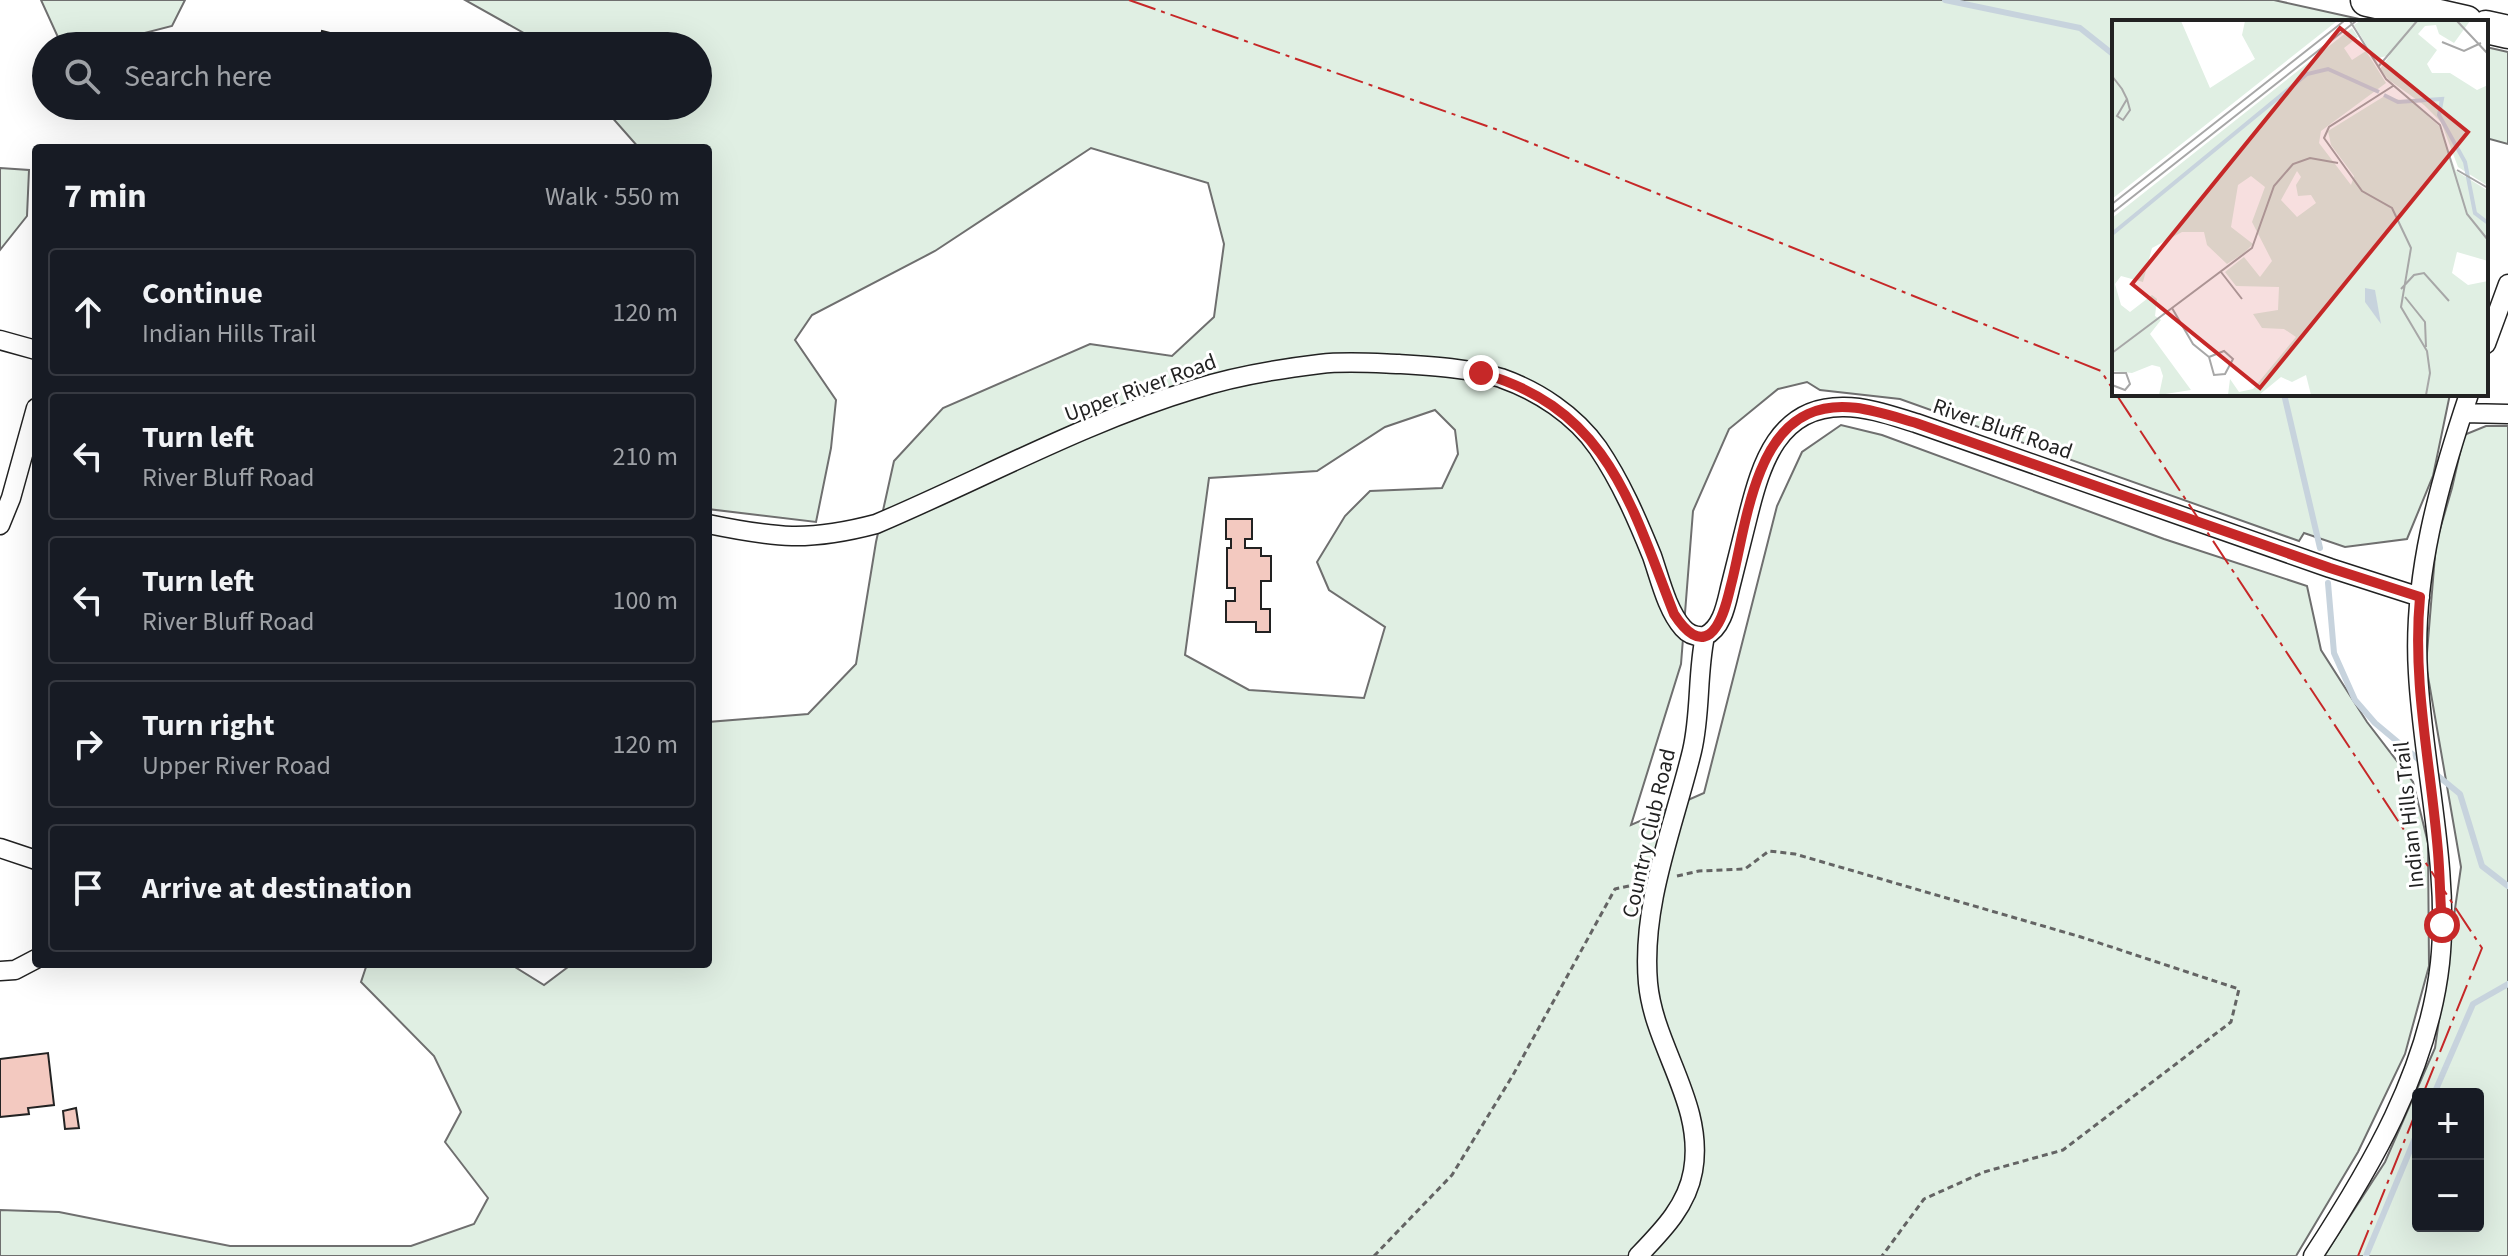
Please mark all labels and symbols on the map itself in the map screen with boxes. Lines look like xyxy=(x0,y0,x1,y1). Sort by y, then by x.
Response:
inset map xyxy=(2112,20,2488,396)
street label: Upper River Road xyxy=(1060,346,1221,430)
route end xyxy=(1463,355,1499,391)
street label: River Bluff Road xyxy=(1928,390,2077,468)
street label: Indian Hills Trail xyxy=(2385,740,2433,890)
street label: Country Club Road xyxy=(1614,745,1684,921)
route start xyxy=(2424,907,2460,943)

